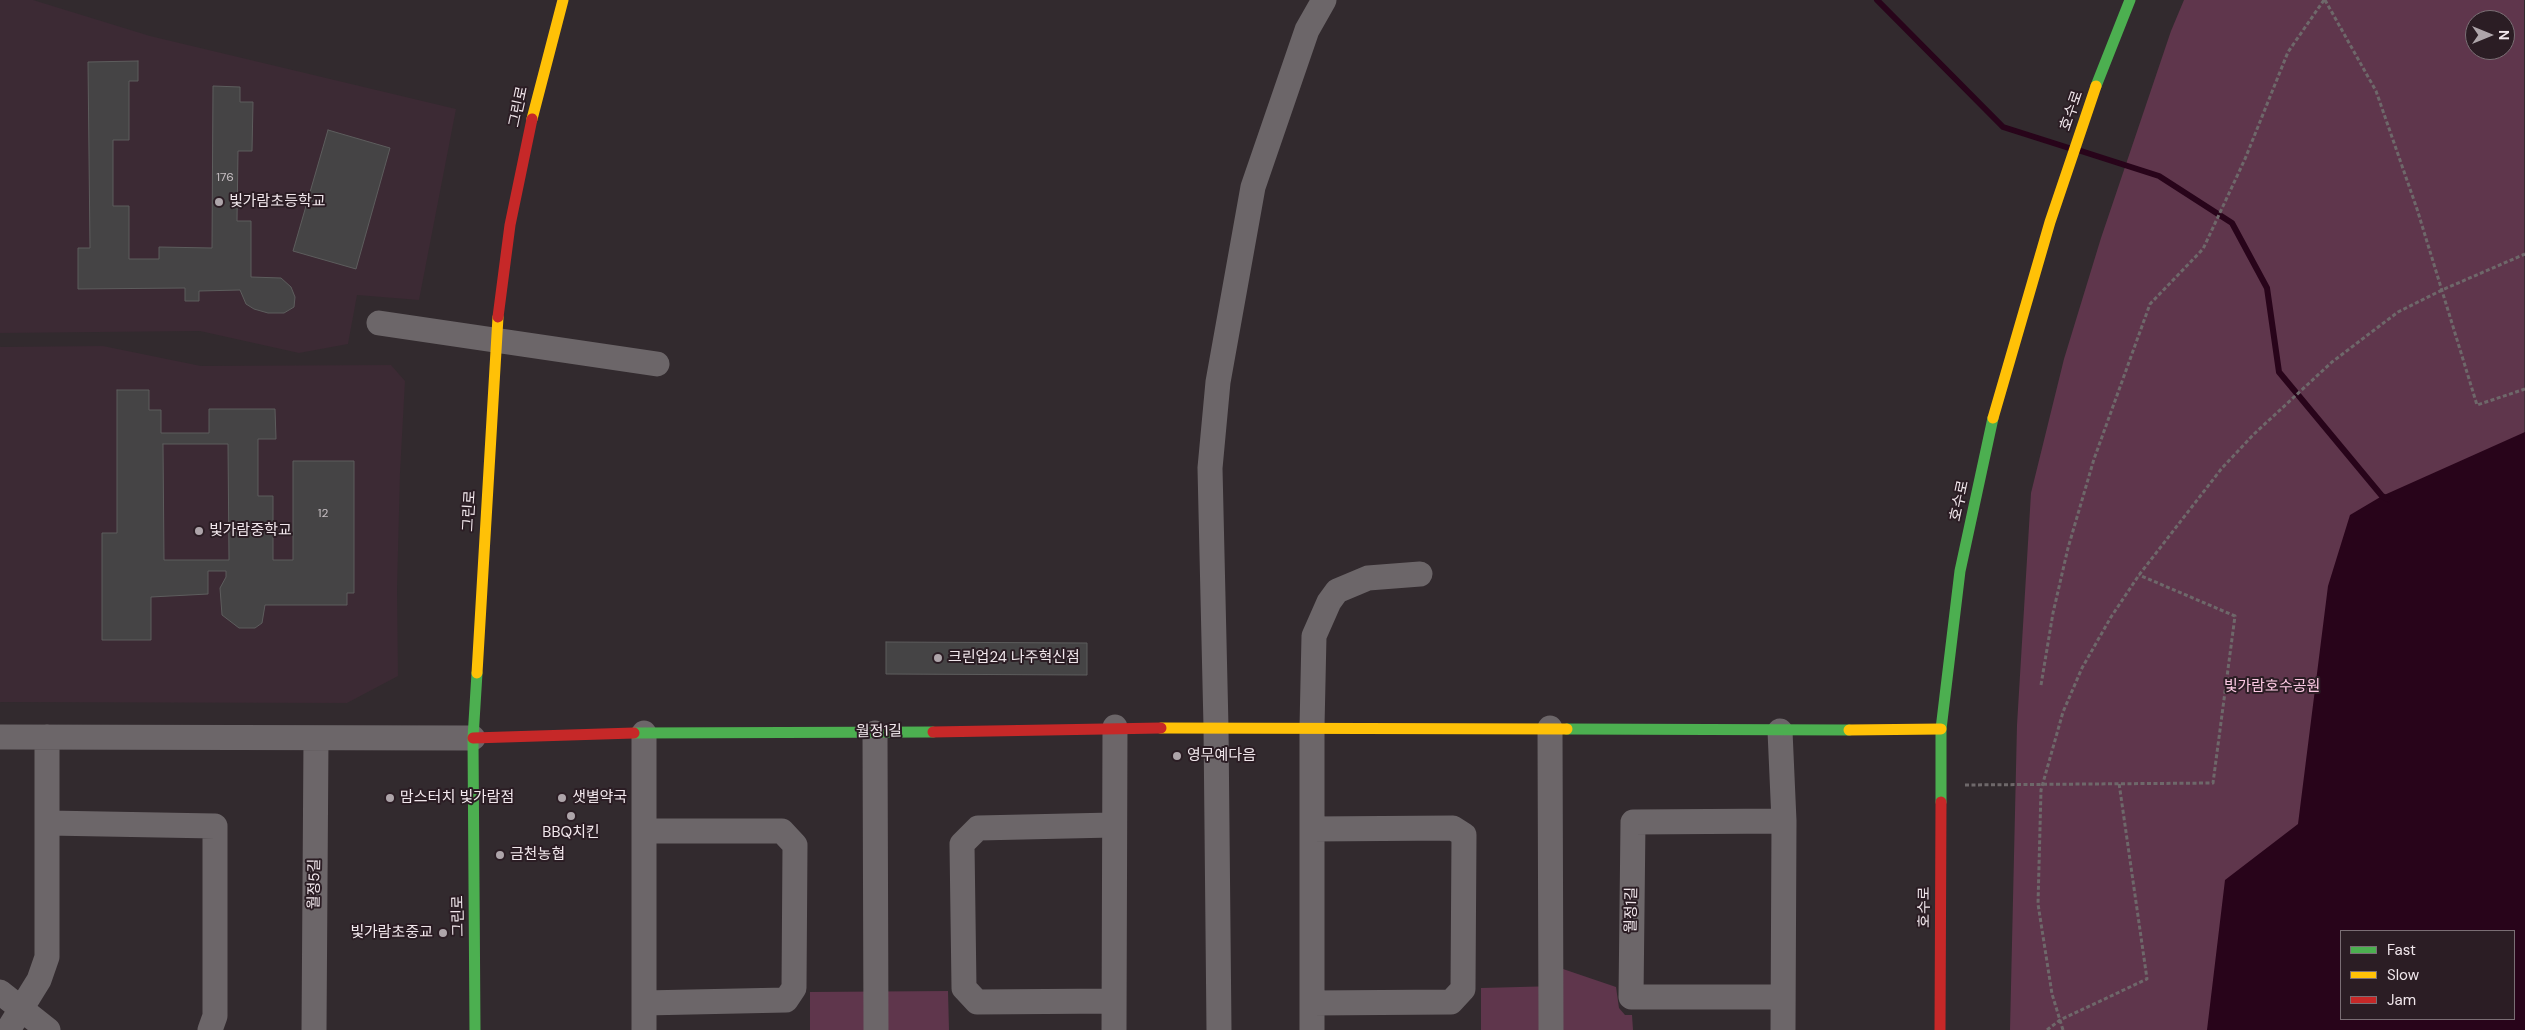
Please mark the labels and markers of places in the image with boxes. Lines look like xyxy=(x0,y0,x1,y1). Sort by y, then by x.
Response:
place label: 빛가람초등학교 xyxy=(229,193,326,211)
marker: 빛가람초등학교 xyxy=(213,196,225,208)
place label: 빛가람중학교 xyxy=(209,522,292,540)
marker: 빛가람중학교 xyxy=(193,525,205,537)
place label: 크린업24 나주혁신점 xyxy=(948,649,1080,667)
marker: 크린업24 나주혁신점 xyxy=(932,652,944,664)
place label: 영무예다음 xyxy=(1187,747,1256,765)
marker: 영무예다음 xyxy=(1171,750,1183,762)
place label: 맘스터치 빛가람점 xyxy=(400,789,514,807)
place label: 샛별약국 xyxy=(572,789,627,807)
marker: 맘스터치 빛가람점 xyxy=(384,792,396,804)
marker: 샛별약국 xyxy=(556,792,568,804)
marker: BBQ치킨 xyxy=(565,810,577,822)
place label: BBQ치킨 xyxy=(542,824,600,842)
place label: 금천농협 xyxy=(510,846,565,864)
marker: 금천농협 xyxy=(494,849,506,861)
place label: 빛가람초중교 xyxy=(350,924,433,942)
marker: 빛가람초중교 xyxy=(437,927,449,939)

